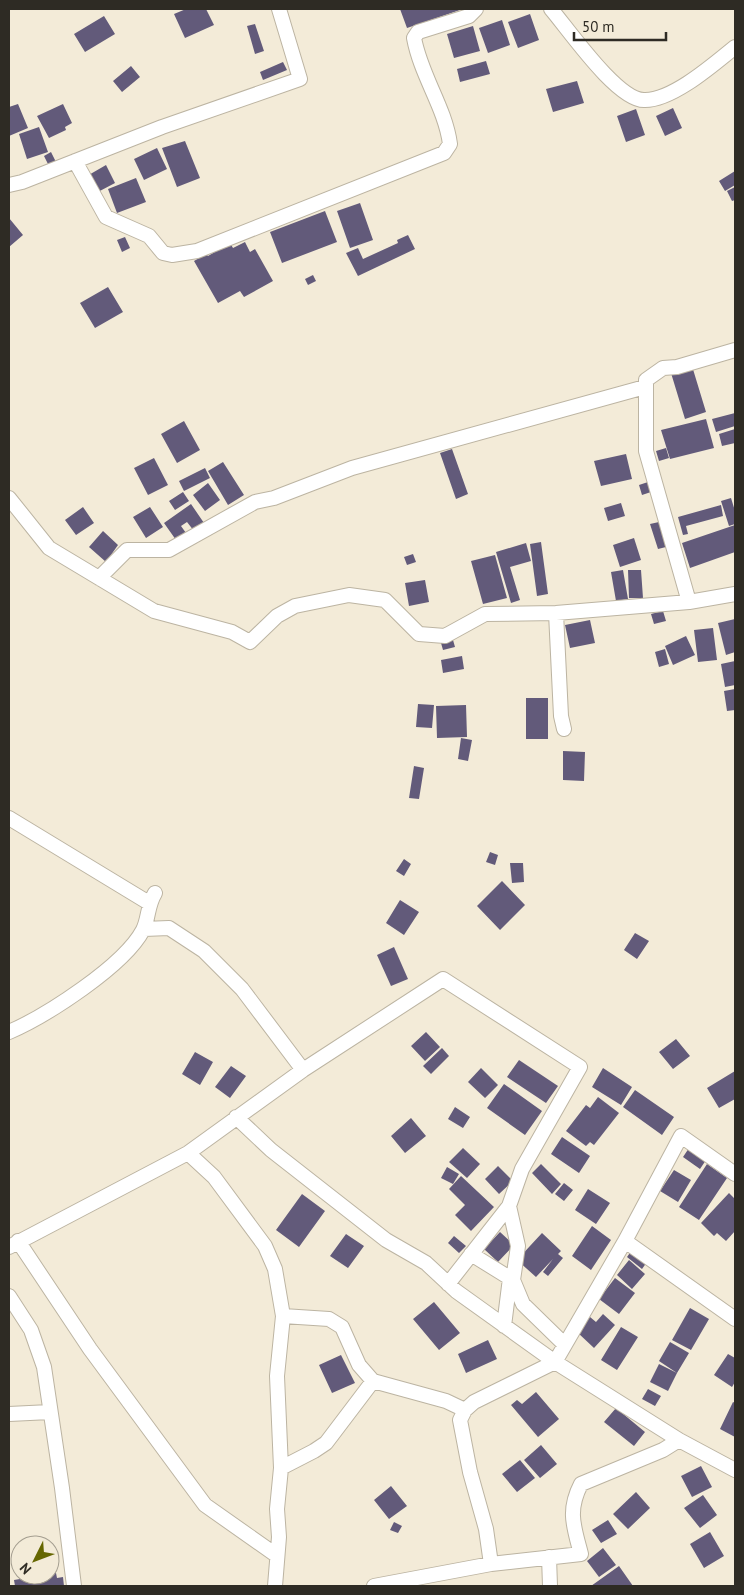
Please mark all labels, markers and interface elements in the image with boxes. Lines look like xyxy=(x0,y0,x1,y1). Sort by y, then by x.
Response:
scale bar xyxy=(574,10,666,42)
text: 50 m xyxy=(582,17,615,36)
north arrow xyxy=(10,1535,60,1585)
text: N xyxy=(16,1559,35,1578)

